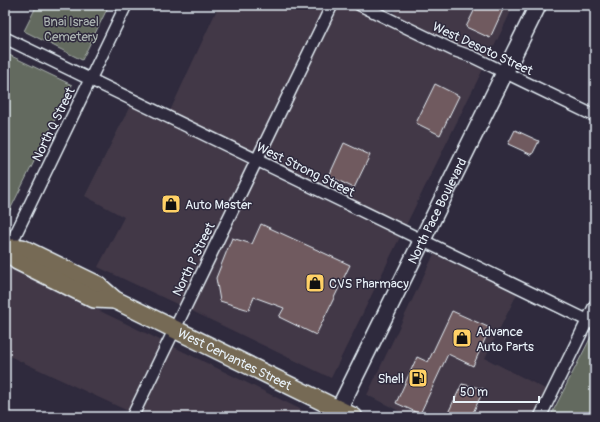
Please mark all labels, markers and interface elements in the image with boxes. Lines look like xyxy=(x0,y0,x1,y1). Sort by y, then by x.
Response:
park label: Bnai Israel Cemetery xyxy=(43,14,99,45)
street label: West Desoto Street xyxy=(430,19,536,80)
street label: North Q Street xyxy=(29,84,79,164)
street label: West Strong Street xyxy=(254,139,358,201)
street label: North Pace Boulevard xyxy=(405,155,470,267)
shop icon: Auto Master xyxy=(160,193,182,215)
place label: Auto Master xyxy=(185,197,252,213)
street label: North P Street xyxy=(169,219,219,299)
shop icon: CVS Pharmacy xyxy=(304,272,326,294)
place label: CVS Pharmacy xyxy=(329,276,409,292)
place label: Advance Auto Parts xyxy=(476,324,534,355)
street label: West Cervantes Street xyxy=(175,325,295,394)
shop icon: Advance Auto Parts xyxy=(451,327,473,349)
fuel station icon: Shell xyxy=(407,367,429,389)
place label: Shell xyxy=(378,371,404,387)
scale bar xyxy=(454,378,539,404)
text: 50 m xyxy=(460,385,488,400)

